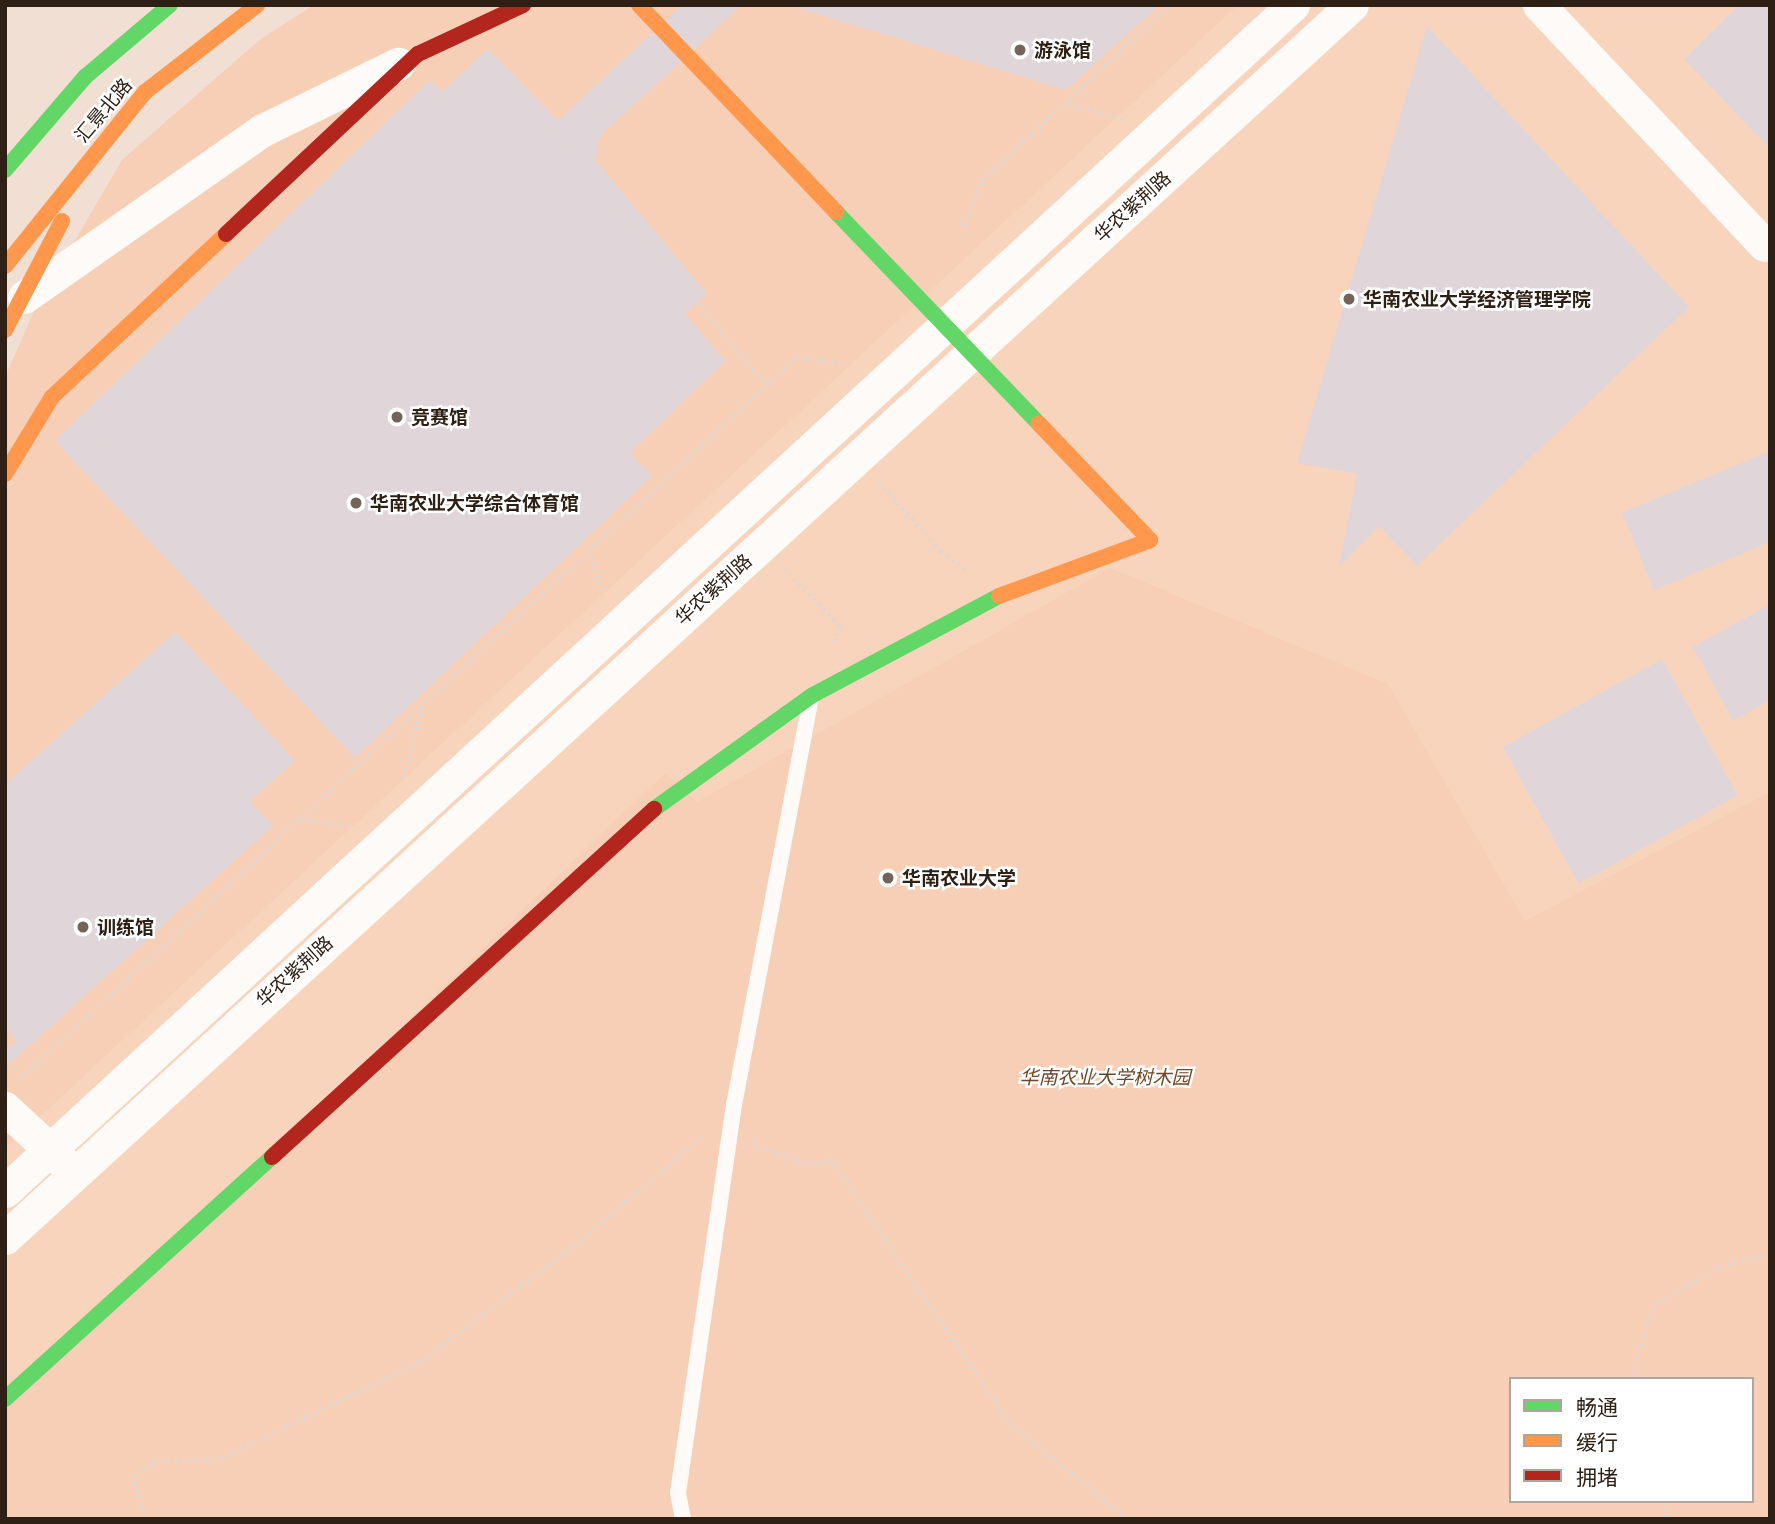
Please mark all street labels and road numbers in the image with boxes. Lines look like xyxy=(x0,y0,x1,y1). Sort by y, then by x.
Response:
street label: 汇景北路 xyxy=(70,74,136,146)
street label: 华农紫荆路 xyxy=(1089,166,1175,246)
street label: 华农紫荆路 xyxy=(670,549,756,629)
street label: 华农紫荆路 xyxy=(251,931,337,1011)

